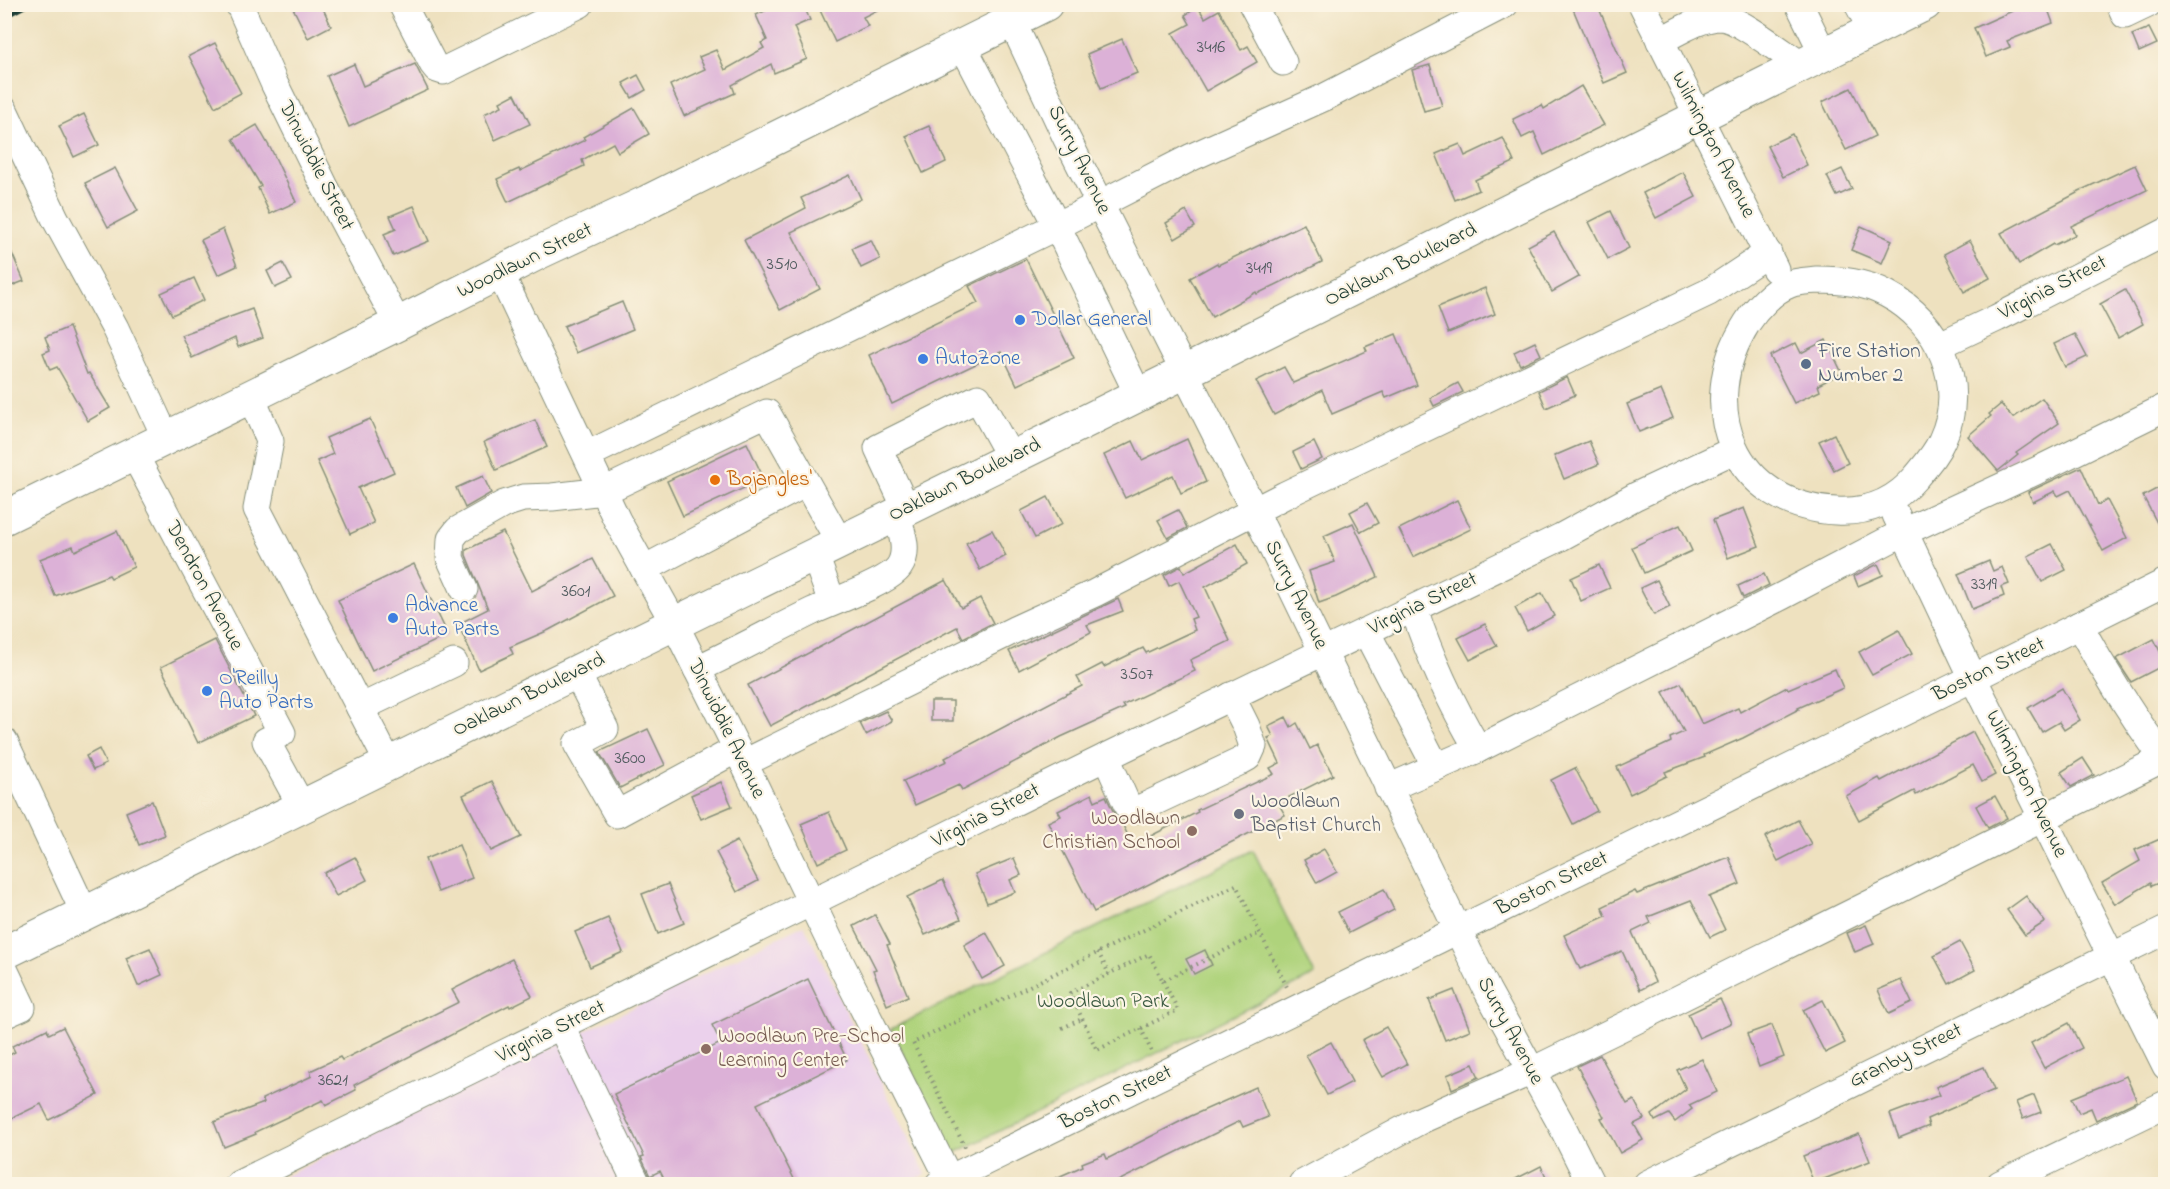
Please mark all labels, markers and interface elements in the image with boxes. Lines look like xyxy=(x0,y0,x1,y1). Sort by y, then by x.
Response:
house number: 3416 xyxy=(1197,35,1225,61)
street label: Wilmington Avenue xyxy=(1661,67,1763,225)
street label: Dinwiddie Street xyxy=(270,95,362,236)
street label: Surry Avenue xyxy=(1038,100,1119,221)
street label: Woodlawn Street xyxy=(452,215,598,307)
street label: Oaklawn Boulevard xyxy=(1320,215,1482,315)
street label: Virginia Street xyxy=(1993,248,2113,330)
house number: 3510 xyxy=(766,252,798,278)
house number: 3419 xyxy=(1246,256,1273,282)
place label: Dollar General xyxy=(1031,305,1152,335)
marker: Dollar General xyxy=(1013,313,1027,327)
place label: Fire Station Number 2 xyxy=(1817,337,1921,391)
place label: AutoZone xyxy=(935,344,1021,374)
marker: AutoZone xyxy=(916,352,930,366)
marker: Fire Station Number 2 xyxy=(1799,357,1813,371)
street label: Oaklawn Boulevard xyxy=(884,430,1046,530)
place label: Bojangles' xyxy=(726,465,812,497)
marker: Bojangles' xyxy=(708,473,722,487)
street label: Dendron Avenue xyxy=(157,515,251,657)
street label: Surry Avenue xyxy=(1255,535,1336,656)
street label: Virginia Street xyxy=(1362,565,1484,646)
house number: 3319 xyxy=(1971,572,1998,598)
house number: 3601 xyxy=(562,579,591,605)
place label: Advance Auto Parts xyxy=(405,591,500,645)
marker: Advance Auto Parts xyxy=(386,611,400,625)
street label: Boston Street xyxy=(1927,630,2051,711)
street label: Oaklawn Boulevard xyxy=(448,645,610,745)
street label: Dinwiddie Avenue xyxy=(679,653,773,804)
house number: 3507 xyxy=(1121,662,1154,688)
place label: O'Reilly Auto Parts xyxy=(219,664,314,718)
marker: O'Reilly Auto Parts xyxy=(200,684,214,698)
street label: Wilmington Avenue xyxy=(1975,705,2075,864)
house number: 3600 xyxy=(615,746,646,772)
street label: Virginia Street xyxy=(926,776,1046,858)
place label: Woodlawn Baptist Church xyxy=(1250,787,1381,841)
place label: Woodlawn Christian School xyxy=(1042,804,1180,858)
marker: Woodlawn Baptist Church xyxy=(1232,807,1246,821)
marker: Woodlawn Christian School xyxy=(1185,824,1199,838)
street label: Boston Street xyxy=(1490,844,1614,925)
street label: Surry Avenue xyxy=(1467,972,1551,1092)
park label: Woodlawn Park xyxy=(1037,987,1170,1017)
street label: Virginia Street xyxy=(490,993,612,1074)
street label: Granby Street xyxy=(1844,1016,1968,1098)
place label: Woodlawn Pre-School Learning Center xyxy=(718,1022,904,1078)
marker: Woodlawn Pre-School Learning Center xyxy=(699,1042,713,1056)
street label: Boston Street xyxy=(1054,1058,1178,1139)
house number: 3621 xyxy=(318,1068,348,1094)

